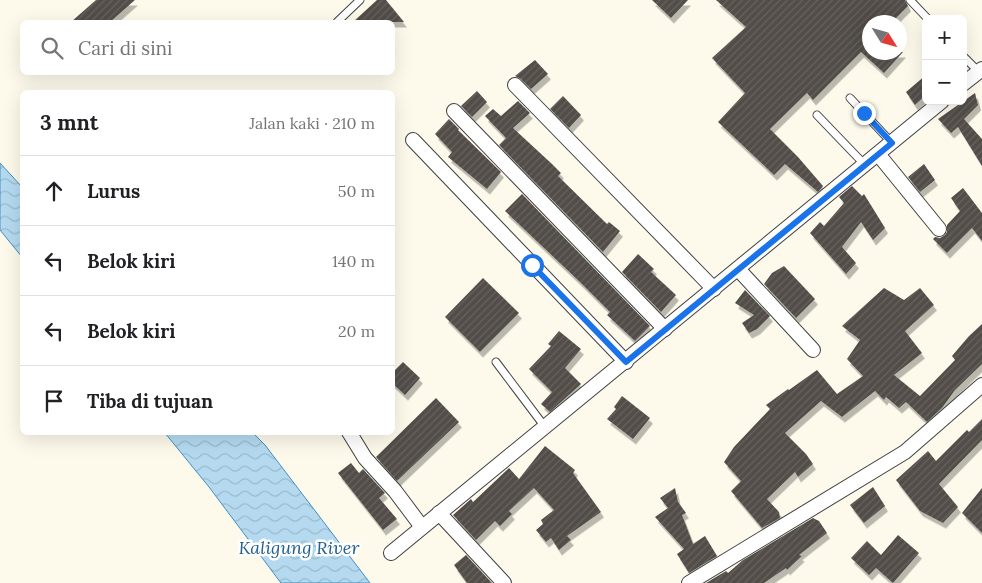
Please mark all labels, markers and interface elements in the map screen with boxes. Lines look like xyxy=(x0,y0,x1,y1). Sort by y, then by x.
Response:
north arrow xyxy=(862,15,907,60)
map controls xyxy=(922,15,967,105)
button: + xyxy=(922,15,967,60)
search box xyxy=(20,20,395,75)
icon: search xyxy=(38,34,66,62)
text: Cari di sini xyxy=(78,36,172,60)
button: − xyxy=(922,60,967,105)
route end xyxy=(853,102,876,125)
text: 3 mnt xyxy=(40,109,99,136)
text: Jalan kaki · 210 m xyxy=(249,113,375,133)
icon: ahead xyxy=(40,177,68,205)
text: Lurus xyxy=(87,179,140,203)
text: 50 m xyxy=(338,181,375,201)
icon: left xyxy=(40,247,68,275)
text: Belok kiri xyxy=(87,249,176,273)
text: 140 m xyxy=(332,251,375,271)
route start xyxy=(521,254,544,277)
icon: left xyxy=(40,317,68,345)
text: Belok kiri xyxy=(87,319,176,343)
text: 20 m xyxy=(338,321,375,341)
icon: arrive xyxy=(40,387,68,415)
text: Tiba di tujuan xyxy=(87,389,213,413)
water label: Kaligung River xyxy=(238,536,360,559)

